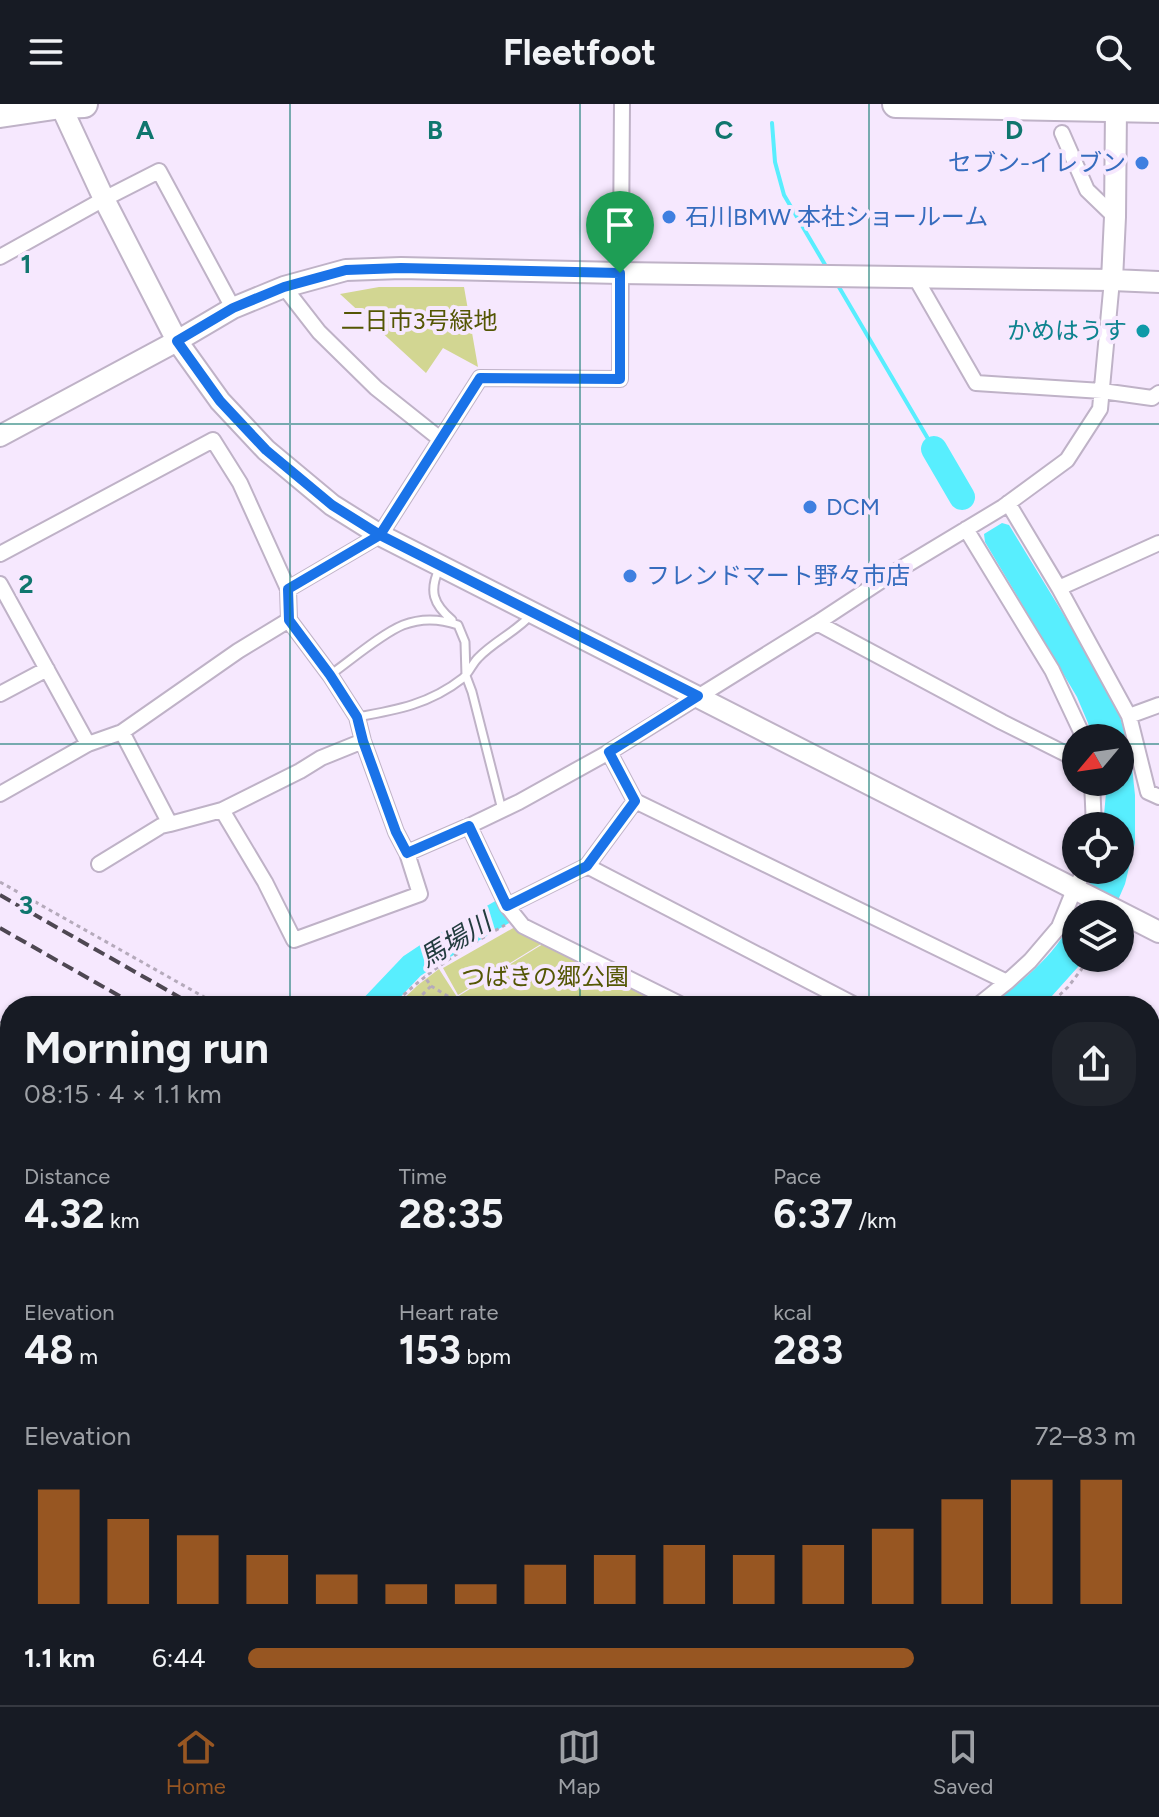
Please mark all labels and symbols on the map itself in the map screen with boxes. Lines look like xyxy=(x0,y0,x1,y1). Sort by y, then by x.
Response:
text: A xyxy=(136,114,155,146)
text: B xyxy=(427,114,443,146)
text: C xyxy=(715,114,734,146)
text: D xyxy=(1005,114,1023,146)
place label: セブン-イレブン xyxy=(948,148,1126,177)
marker: セブン-イレブン xyxy=(1133,154,1151,172)
pin xyxy=(586,191,654,273)
place label: 石川BMW 本社ショールーム xyxy=(685,202,988,231)
marker: 石川BMW 本社ショールーム xyxy=(660,208,678,226)
text: 1 xyxy=(21,248,31,280)
park label: 二日市3号緑地 xyxy=(340,306,498,335)
place label: かめはうす xyxy=(1007,316,1127,345)
marker: かめはうす xyxy=(1134,322,1152,340)
place label: DCM xyxy=(826,492,880,521)
marker: DCM xyxy=(801,498,819,516)
place label: フレンドマート野々市店 xyxy=(646,561,910,590)
marker: フレンドマート野々市店 xyxy=(621,567,639,585)
text: 2 xyxy=(18,568,34,600)
north arrow xyxy=(1062,724,1134,796)
text: 3 xyxy=(19,889,33,921)
water label: 馬場川 xyxy=(413,905,499,974)
park label: つばきの郷公園 xyxy=(461,962,629,991)

